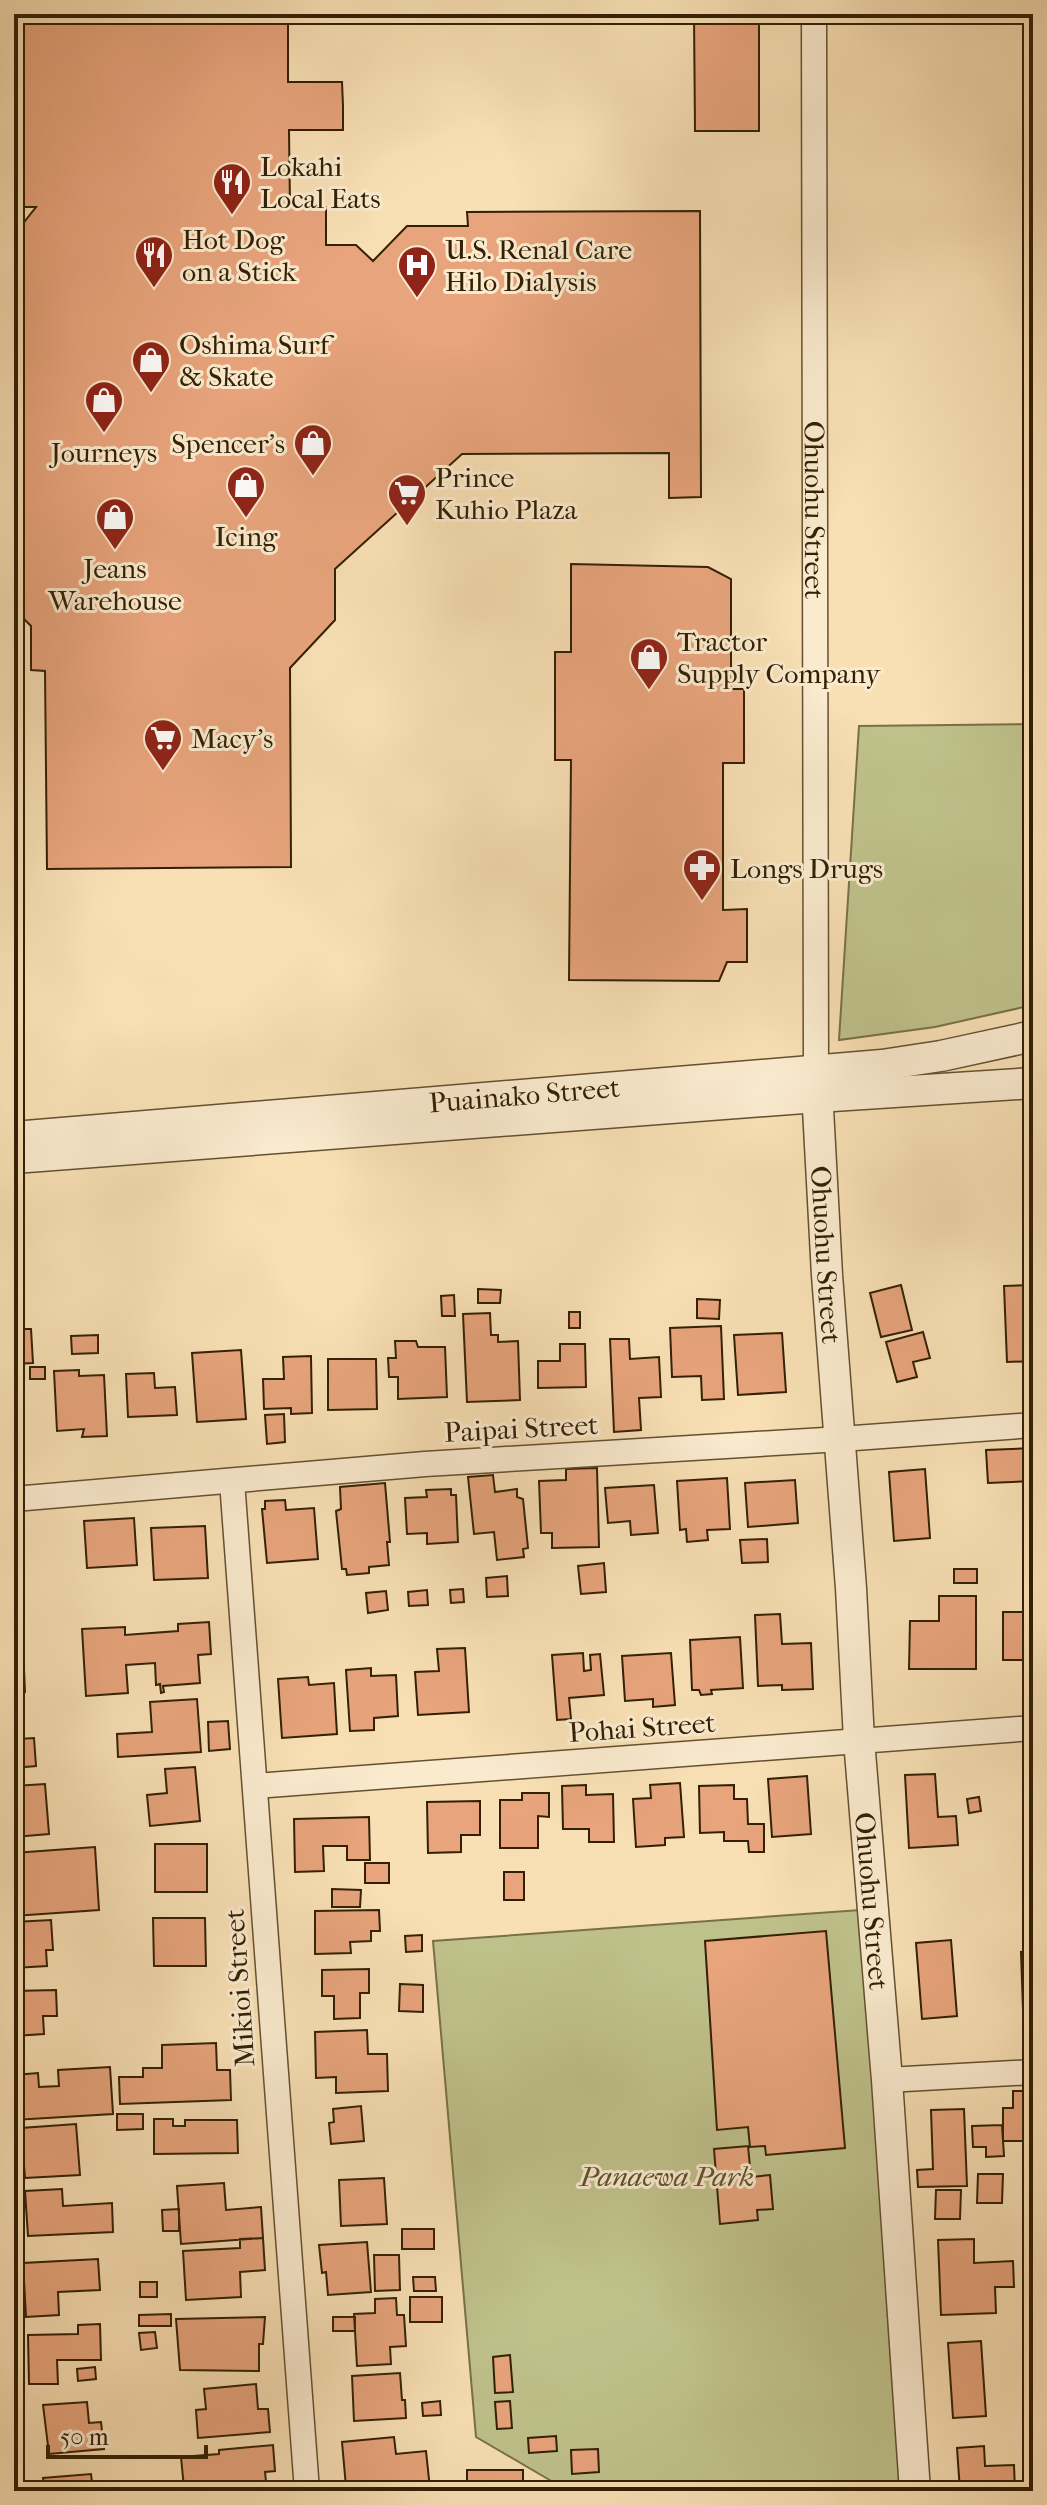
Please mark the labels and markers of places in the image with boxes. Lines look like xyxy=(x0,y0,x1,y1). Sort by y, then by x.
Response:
place label: Lokahi Local Eats xyxy=(260,150,381,215)
restaurant icon: Lokahi Local Eats xyxy=(211,161,253,216)
place label: Hot Dog on a Stick xyxy=(182,223,297,288)
place label: U.S. Renal Care Hilo Dialysis xyxy=(445,233,632,298)
restaurant icon: Hot Dog on a Stick xyxy=(133,234,175,289)
hospital icon: U.S. Renal Care Hilo Dialysis xyxy=(396,244,438,299)
place label: Oshima Surf & Skate xyxy=(179,328,335,393)
shop icon: Oshima Surf & Skate xyxy=(130,339,172,394)
shop icon: Journeys xyxy=(83,379,125,434)
shop icon: Spencer's xyxy=(292,422,334,477)
place label: Spencer's xyxy=(171,427,285,460)
place label: Journeys xyxy=(49,436,157,469)
place label: Prince Kuhio Plaza xyxy=(435,461,579,526)
shop icon: Icing xyxy=(225,464,267,519)
supermarket icon: Prince Kuhio Plaza xyxy=(386,472,428,527)
shop icon: Jeans Warehouse xyxy=(94,496,136,551)
place label: Icing xyxy=(215,520,278,553)
place label: Jeans Warehouse xyxy=(47,552,182,617)
place label: Tractor Supply Company xyxy=(677,625,881,690)
shop icon: Tractor Supply Company xyxy=(628,636,670,691)
supermarket icon: Macy's xyxy=(142,717,184,772)
place label: Macy's xyxy=(191,722,273,755)
pharmacy icon: Longs Drugs xyxy=(681,847,723,902)
place label: Longs Drugs xyxy=(730,852,883,885)

